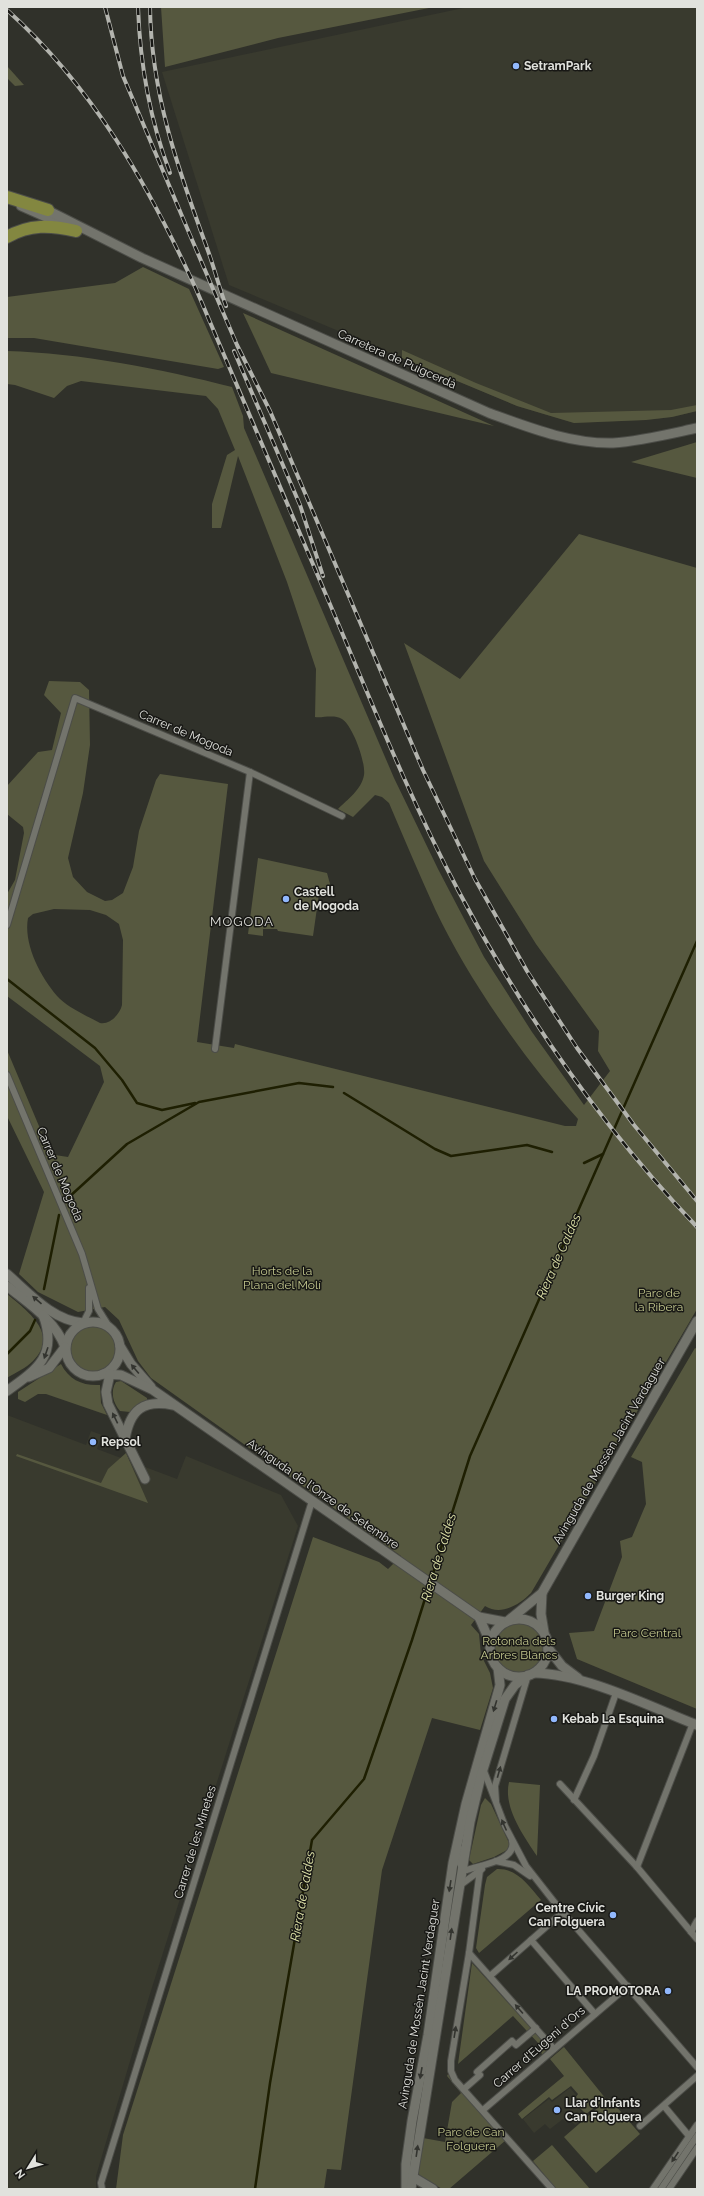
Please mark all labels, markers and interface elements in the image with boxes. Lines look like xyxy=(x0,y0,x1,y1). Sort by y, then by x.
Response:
place label: SetramPark xyxy=(524,59,592,73)
marker: SetramPark xyxy=(511,61,521,71)
street label: Carretera de Puigcerdà xyxy=(335,326,459,392)
street label: Carrer de Mogoda xyxy=(137,707,235,759)
place label: Castell de Mogoda xyxy=(294,885,359,913)
marker: Castell de Mogoda xyxy=(281,894,291,904)
district label: MOGODA xyxy=(210,914,274,929)
street label: Carrer de Mogoda xyxy=(34,1125,86,1223)
water label: Riera de Caldes xyxy=(533,1211,584,1301)
park label: Horts de la Plana del Molí xyxy=(243,1264,321,1292)
park label: Parc de la Ribera xyxy=(635,1286,683,1314)
one-way arrow xyxy=(32,1296,42,1305)
one-way arrow xyxy=(43,1347,49,1359)
street label: Avinguda de Mossèn Jacint Verdaguer xyxy=(550,1355,668,1546)
one-way arrow xyxy=(131,1363,140,1374)
one-way arrow xyxy=(112,1413,118,1424)
place label: Repsol xyxy=(101,1435,141,1449)
street label: Avinguda de l'Onze de Setembre xyxy=(244,1436,402,1552)
marker: Repsol xyxy=(88,1437,98,1447)
water label: Riera de Caldes xyxy=(418,1511,459,1603)
place label: Burger King xyxy=(596,1589,664,1603)
marker: Burger King xyxy=(583,1591,593,1601)
park label: Parc Central xyxy=(613,1626,682,1640)
park label: Rotonda dels Arbres Blancs xyxy=(481,1634,558,1662)
one-way arrow xyxy=(492,1700,498,1712)
place label: Kebab La Esquina xyxy=(562,1712,664,1726)
marker: Kebab La Esquina xyxy=(549,1714,559,1724)
one-way arrow xyxy=(496,1766,502,1778)
street label: Carrer de les Minetes xyxy=(171,1784,219,1900)
one-way arrow xyxy=(501,1819,508,1831)
water label: Riera de Caldes xyxy=(287,1850,318,1942)
one-way arrow xyxy=(447,1880,453,1892)
street label: Avinguda de Mossèn Jacint Verdaguer xyxy=(395,1897,443,2110)
place label: Centre Cívic Can Folguera xyxy=(528,1901,605,1929)
marker: Centre Cívic Can Folguera xyxy=(608,1910,618,1920)
one-way arrow xyxy=(448,1928,455,1940)
one-way arrow xyxy=(508,1952,518,1961)
place label: LA PROMOTORA xyxy=(566,1984,661,1998)
marker: LA PROMOTORA xyxy=(663,1986,673,1996)
street label: Carrer d'Eugeni d'Ors xyxy=(490,2003,588,2091)
one-way arrow xyxy=(514,2004,523,2014)
one-way arrow xyxy=(452,2026,458,2038)
one-way arrow xyxy=(417,2067,423,2079)
place label: Llar d'Infants Can Folguera xyxy=(565,2096,642,2124)
marker: Llar d'Infants Can Folguera xyxy=(552,2105,562,2115)
park label: Parc de Can Folguera xyxy=(438,2125,504,2153)
one-way arrow xyxy=(414,2144,420,2157)
north arrow xyxy=(8,2148,48,2188)
one-way arrow xyxy=(671,2152,679,2162)
text: N xyxy=(13,2166,28,2181)

